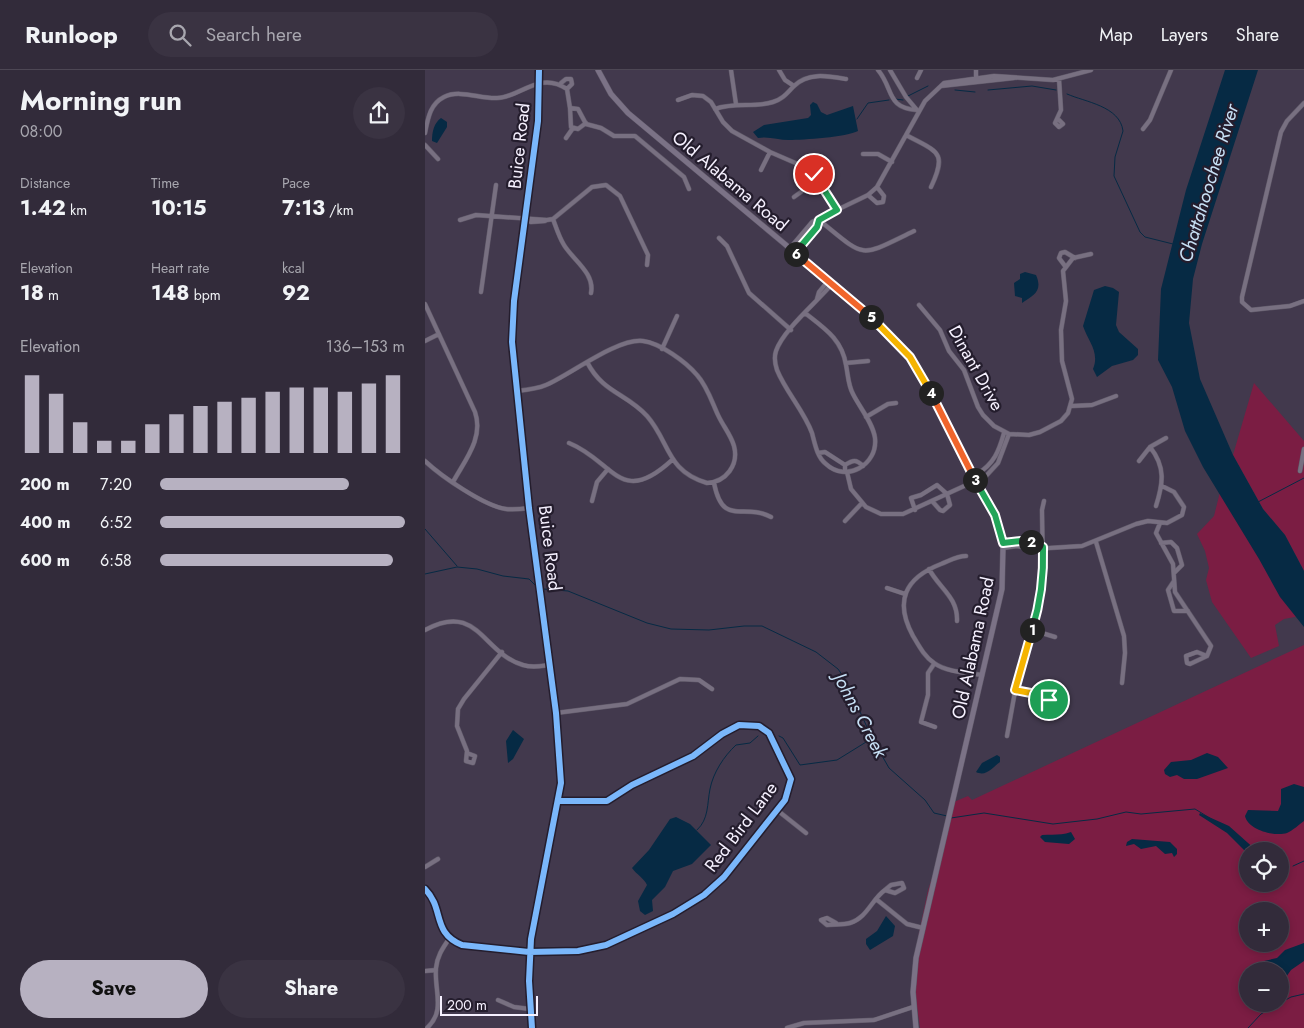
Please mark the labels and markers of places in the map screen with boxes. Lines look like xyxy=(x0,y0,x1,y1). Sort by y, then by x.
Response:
pin xyxy=(793,153,835,195)
pin: 6 xyxy=(783,242,809,266)
pin: 5 xyxy=(859,304,883,330)
pin: 4 xyxy=(919,380,943,406)
pin: 3 xyxy=(963,468,987,492)
pin: 2 xyxy=(1019,530,1043,554)
pin: 1 xyxy=(1019,618,1045,642)
pin xyxy=(1028,679,1070,721)

